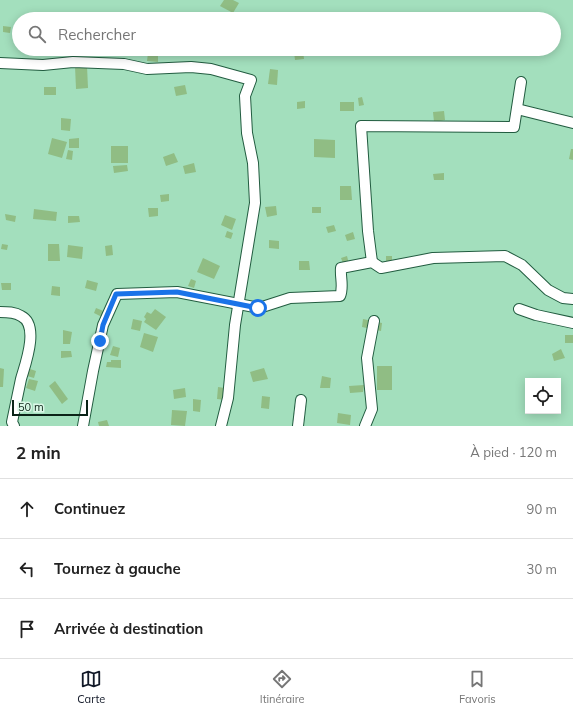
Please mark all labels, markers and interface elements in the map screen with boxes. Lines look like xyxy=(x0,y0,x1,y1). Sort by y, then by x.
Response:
search box xyxy=(12,12,561,56)
icon: search xyxy=(26,23,48,45)
text: Rechercher xyxy=(58,25,136,44)
route start xyxy=(249,299,267,317)
route end xyxy=(91,332,109,350)
map controls xyxy=(525,378,561,414)
button: locate xyxy=(525,378,561,414)
scale bar xyxy=(12,398,88,417)
text: 50 m xyxy=(18,400,44,414)
text: 2 min xyxy=(16,442,61,463)
text: À pied · 120 m xyxy=(470,444,557,460)
icon: ahead xyxy=(16,498,38,520)
text: Continuez xyxy=(54,499,125,518)
text: 90 m xyxy=(527,501,557,517)
icon: left xyxy=(16,558,38,580)
text: Tournez à gauche xyxy=(54,559,181,578)
text: 30 m xyxy=(527,561,557,577)
icon: arrive xyxy=(16,618,38,640)
text: Arrivée à destination xyxy=(54,619,203,638)
tab: Carte xyxy=(77,668,105,706)
tab: Itinéraire xyxy=(260,668,305,706)
tab: Favoris xyxy=(459,668,496,706)

